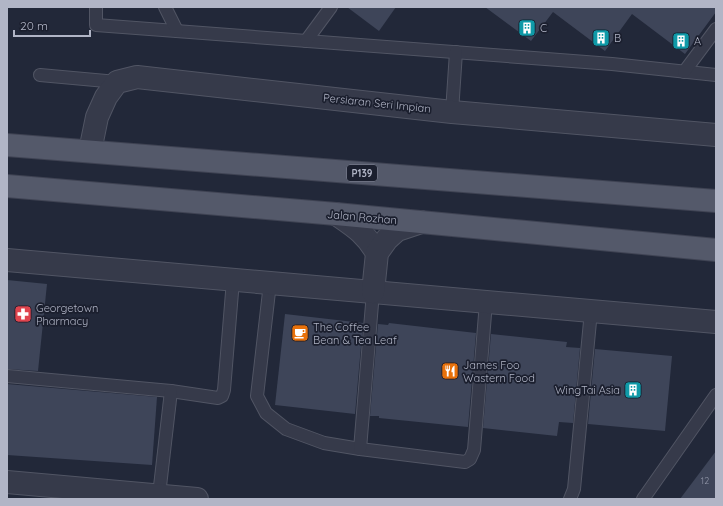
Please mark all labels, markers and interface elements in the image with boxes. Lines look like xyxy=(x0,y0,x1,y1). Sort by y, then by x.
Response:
scale bar xyxy=(14,12,90,38)
text: 20 m xyxy=(20,18,48,33)
building icon: C xyxy=(517,18,537,38)
place label: C xyxy=(540,21,547,35)
building icon: B xyxy=(591,28,611,48)
place label: B xyxy=(614,31,621,45)
building icon: A xyxy=(671,31,691,51)
place label: A xyxy=(694,34,701,48)
street label: Persiaran Seri Impian xyxy=(323,90,431,116)
road number: P139 xyxy=(347,165,377,181)
street label: Jalan Rozhan xyxy=(327,207,397,227)
place label: Georgetown Pharmacy xyxy=(36,301,98,328)
pharmacy icon: Georgetown Pharmacy xyxy=(13,304,33,324)
place label: The Coffee Bean & Tea Leaf xyxy=(313,320,397,347)
cafe icon: The Coffee Bean & Tea Leaf xyxy=(290,323,310,343)
place label: James Foo Wastern Food xyxy=(463,358,535,385)
restaurant icon: James Foo Wastern Food xyxy=(440,361,460,381)
building icon: WingTai Asia xyxy=(623,380,643,400)
place label: WingTai Asia xyxy=(555,383,620,397)
house number: 12 xyxy=(701,475,709,486)

